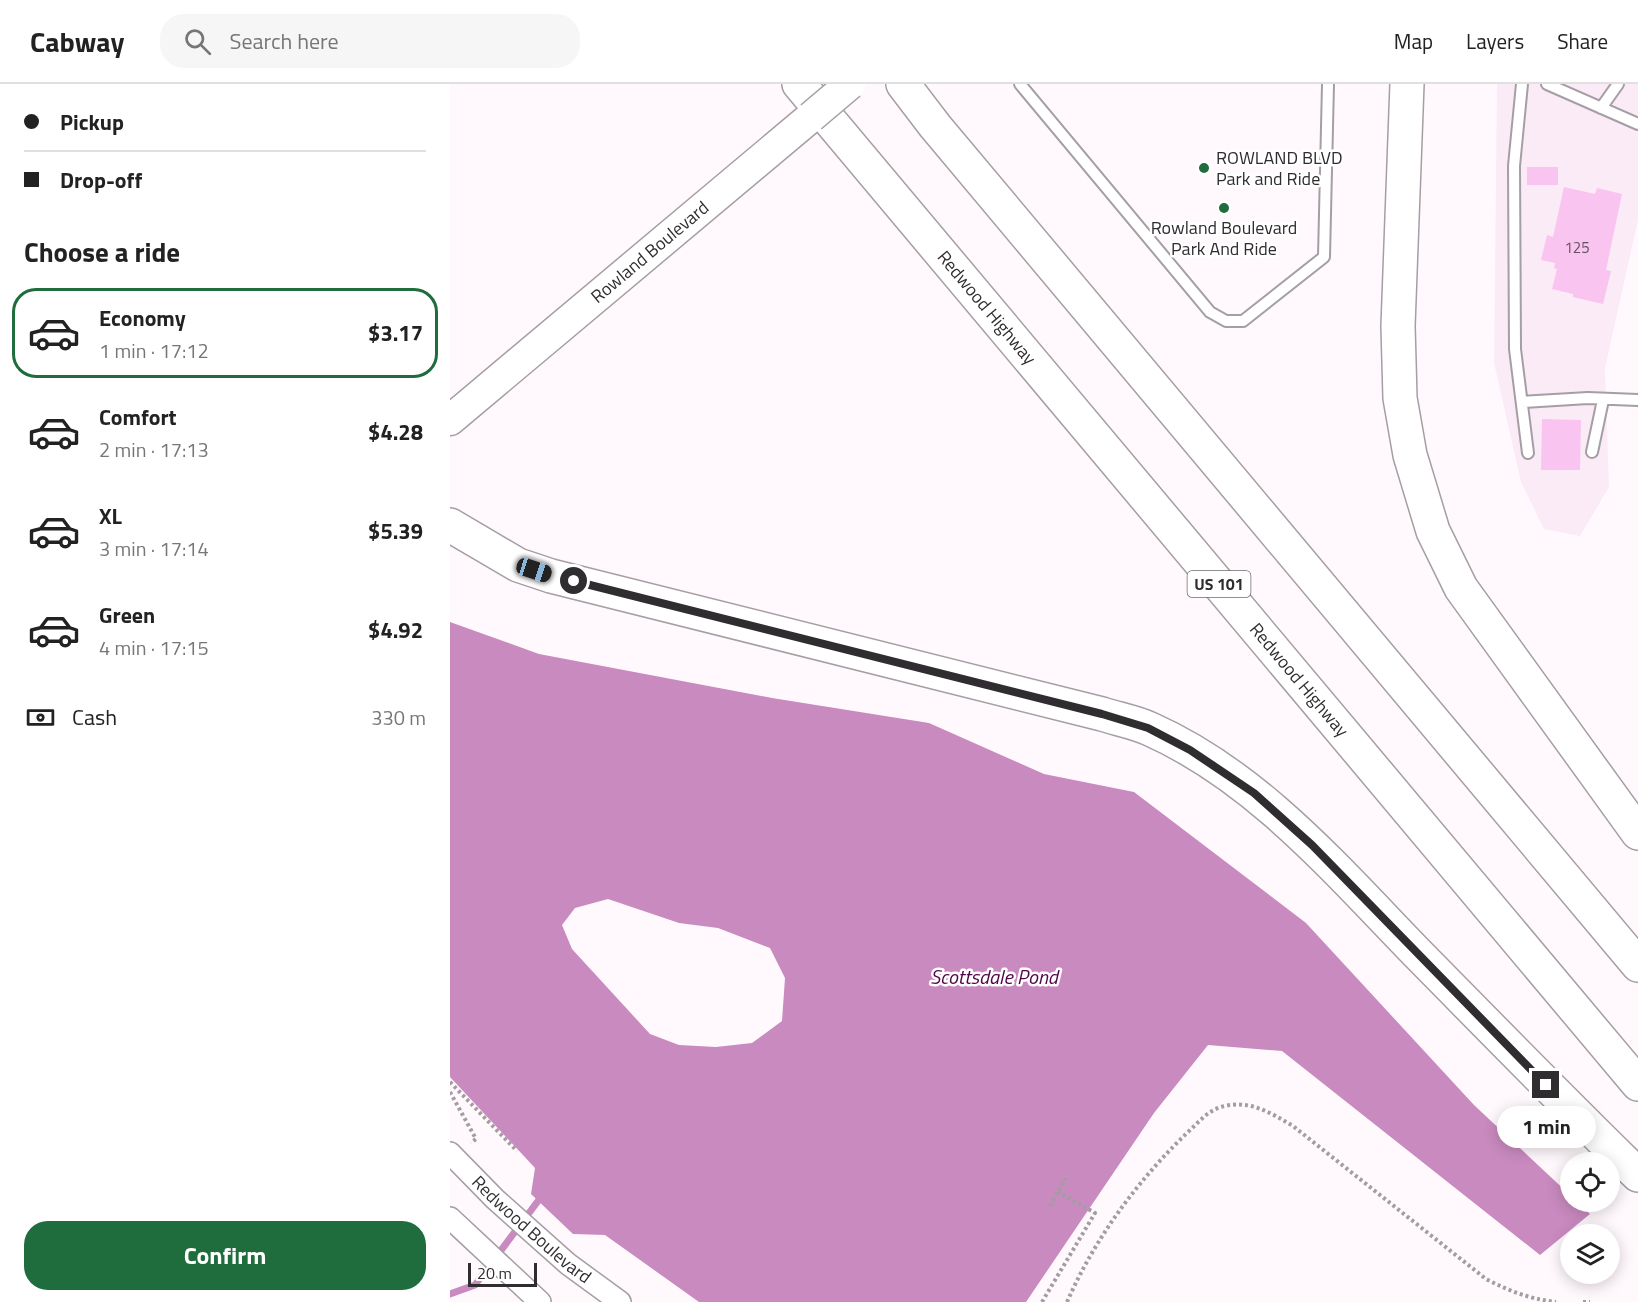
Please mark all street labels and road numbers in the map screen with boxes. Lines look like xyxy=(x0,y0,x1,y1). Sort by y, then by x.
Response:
street label: Rowland Boulevard xyxy=(585,194,715,309)
street label: Redwood Highway xyxy=(931,244,1043,371)
road number: US 101 xyxy=(1188,571,1250,597)
street label: Redwood Highway xyxy=(1243,617,1356,743)
street label: Redwood Boulevard xyxy=(466,1169,597,1290)

